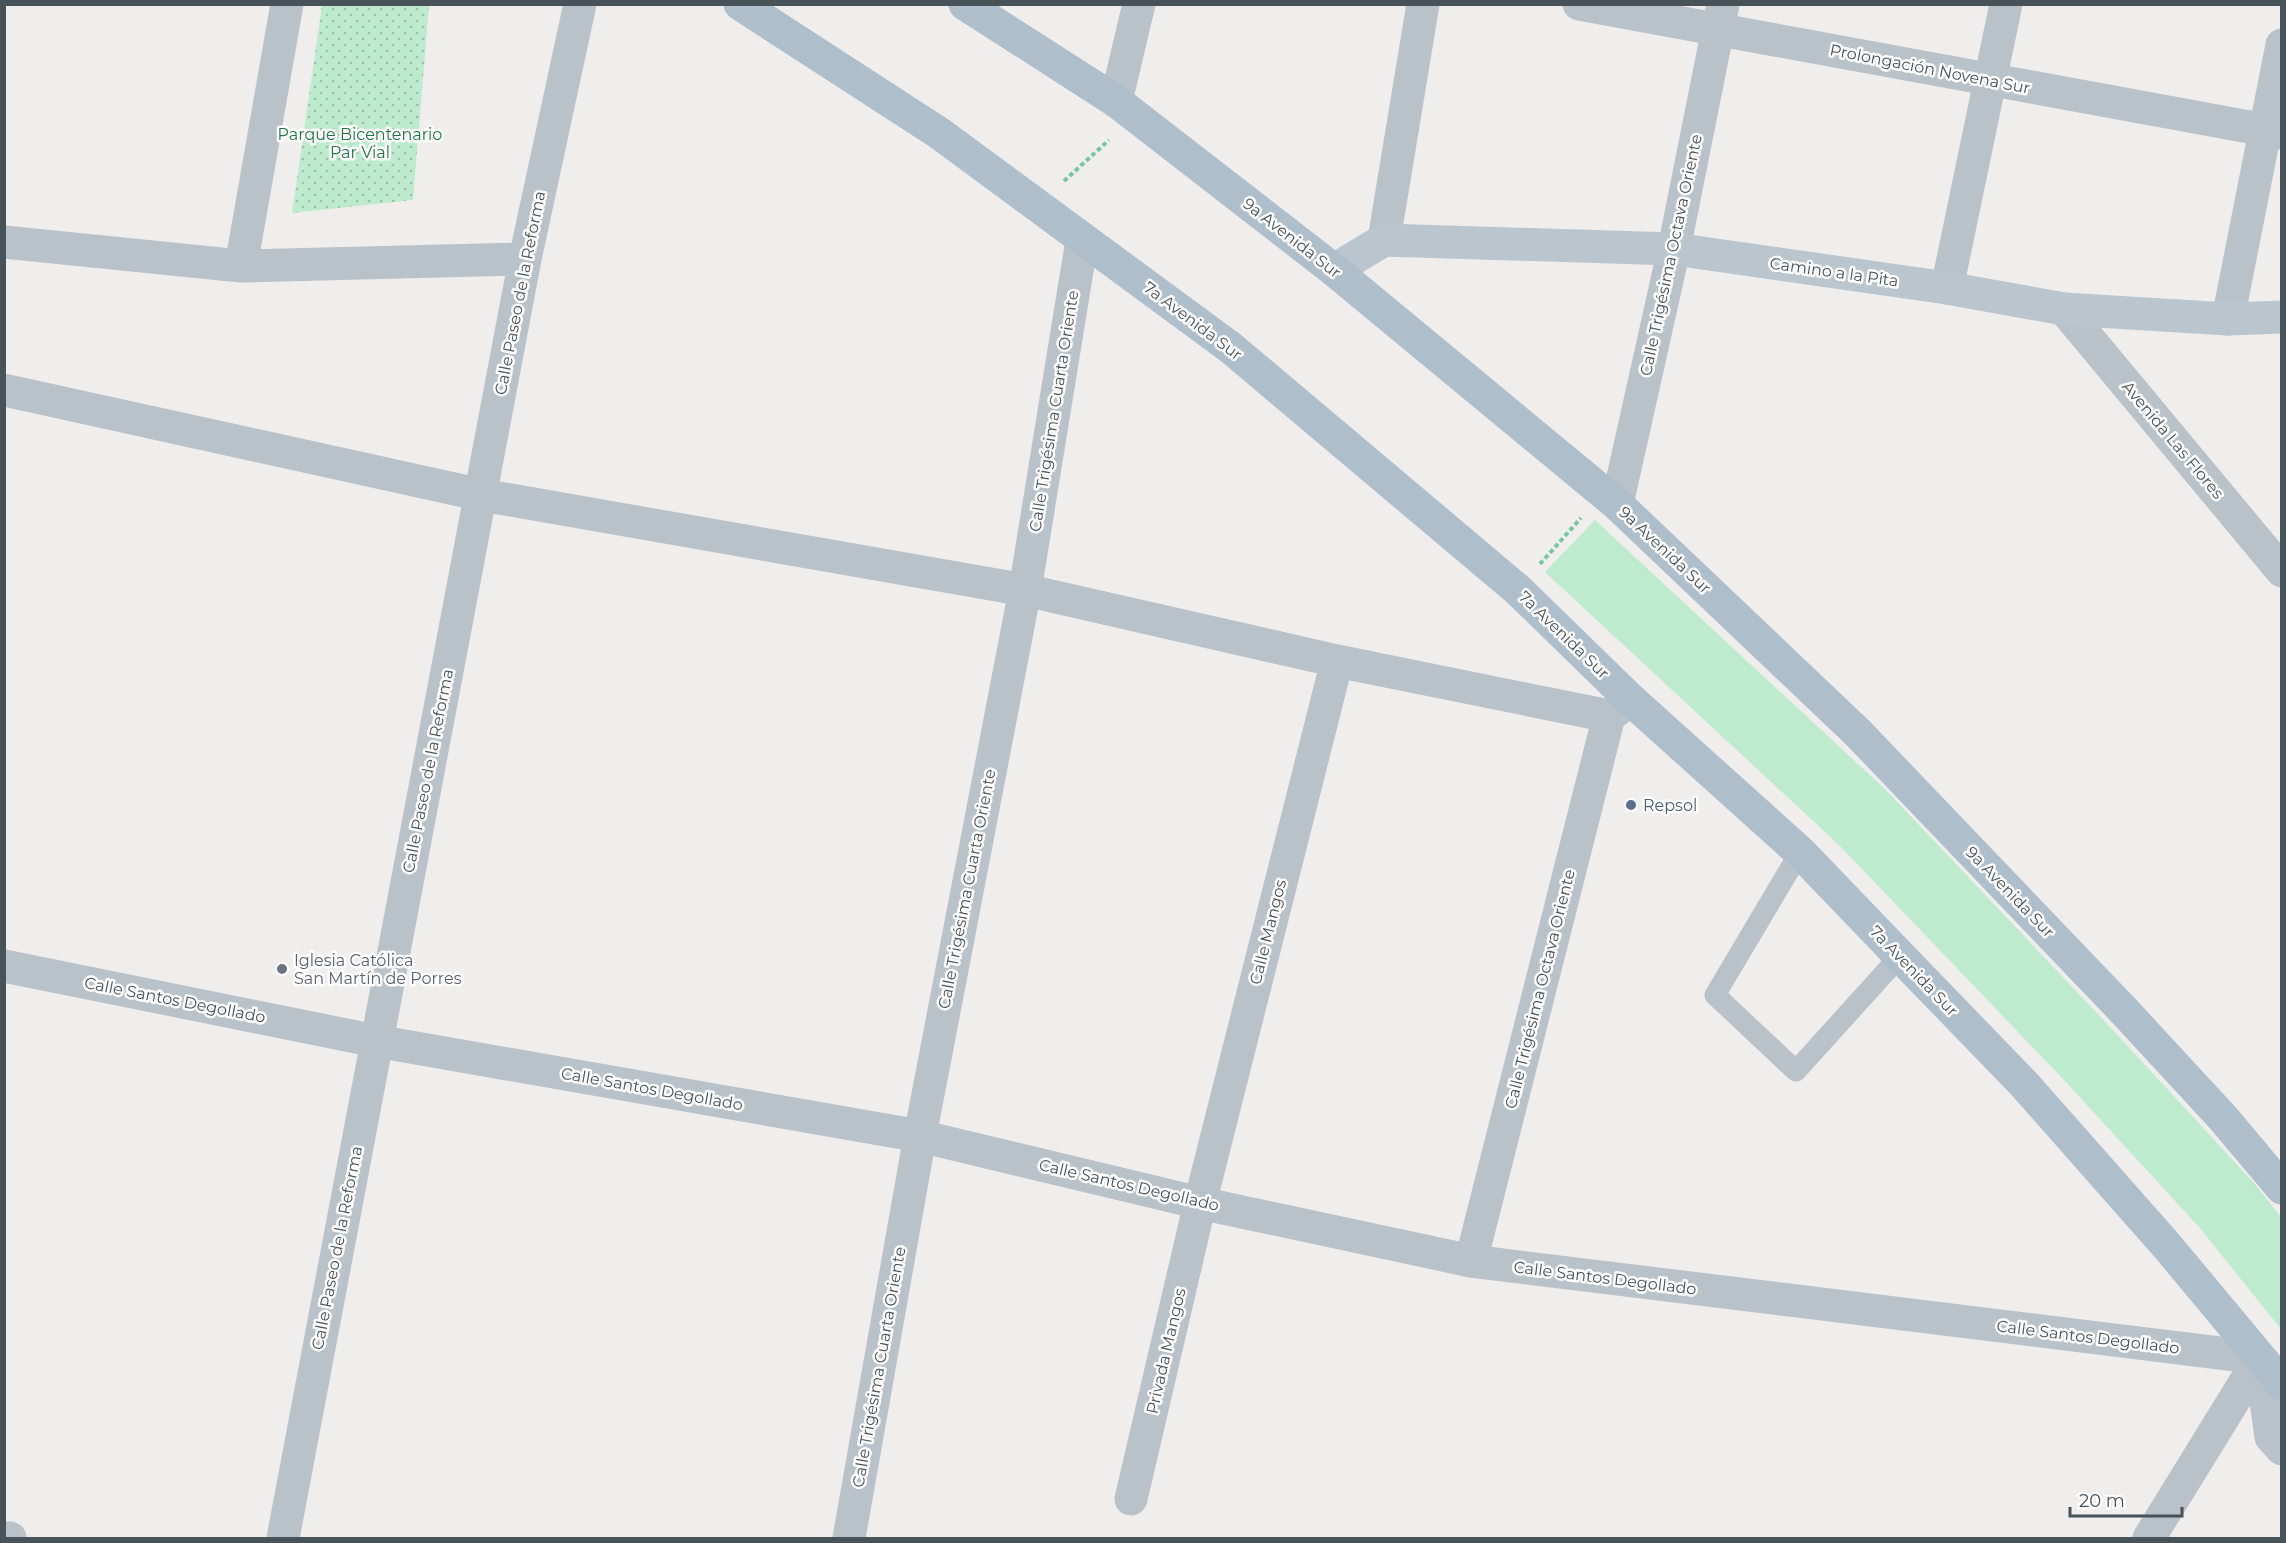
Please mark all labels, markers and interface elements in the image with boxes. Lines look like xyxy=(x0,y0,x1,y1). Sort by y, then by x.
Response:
street label: Prolongación Novena Sur xyxy=(1828,40,2032,98)
park label: Parque Bicentenario Par Vial xyxy=(278,125,442,162)
street label: Calle Trigésima Octava Oriente xyxy=(1636,133,1706,377)
street label: Calle Paseo de la Reforma xyxy=(491,189,549,397)
street label: 9a Avenida Sur xyxy=(1239,194,1345,282)
street label: Camino a la Pita xyxy=(1768,254,1900,290)
street label: 7a Avenida Sur xyxy=(1140,278,1246,364)
street label: Calle Trigésima Cuarta Oriente xyxy=(1026,289,1082,533)
street label: Avenida Las Flores xyxy=(2118,377,2228,503)
street label: 9a Avenida Sur xyxy=(1615,502,1715,598)
street label: 7a Avenida Sur xyxy=(1515,587,1613,683)
street label: Calle Paseo de la Reforma xyxy=(399,667,457,875)
street label: Calle Trigésima Cuarta Oriente xyxy=(934,767,1000,1011)
place label: Repsol xyxy=(1643,796,1697,815)
marker: Repsol xyxy=(1624,798,1638,812)
street label: 9a Avenida Sur xyxy=(1962,843,2058,941)
street label: Calle Trigésima Octava Oriente xyxy=(1501,867,1579,1111)
street label: Calle Mangos xyxy=(1246,877,1290,986)
street label: 7a Avenida Sur xyxy=(1866,922,1962,1020)
place label: Iglesia Católica San Martín de Porres xyxy=(294,951,462,988)
marker: Iglesia Católica San Martín de Porres xyxy=(275,962,289,976)
street label: Calle Santos Degollado xyxy=(83,973,267,1027)
street label: Calle Santos Degollado xyxy=(560,1064,744,1114)
street label: Calle Paseo de la Reforma xyxy=(308,1144,366,1352)
street label: Calle Santos Degollado xyxy=(1037,1155,1221,1215)
street label: Calle Trigésima Cuarta Oriente xyxy=(848,1245,910,1489)
street label: Calle Santos Degollado xyxy=(1512,1257,1698,1299)
street label: Privada Mangos xyxy=(1142,1286,1190,1416)
street label: Calle Santos Degollado xyxy=(1995,1316,2181,1358)
scale bar xyxy=(2070,1480,2182,1518)
text: 20 m xyxy=(2079,1490,2125,1512)

